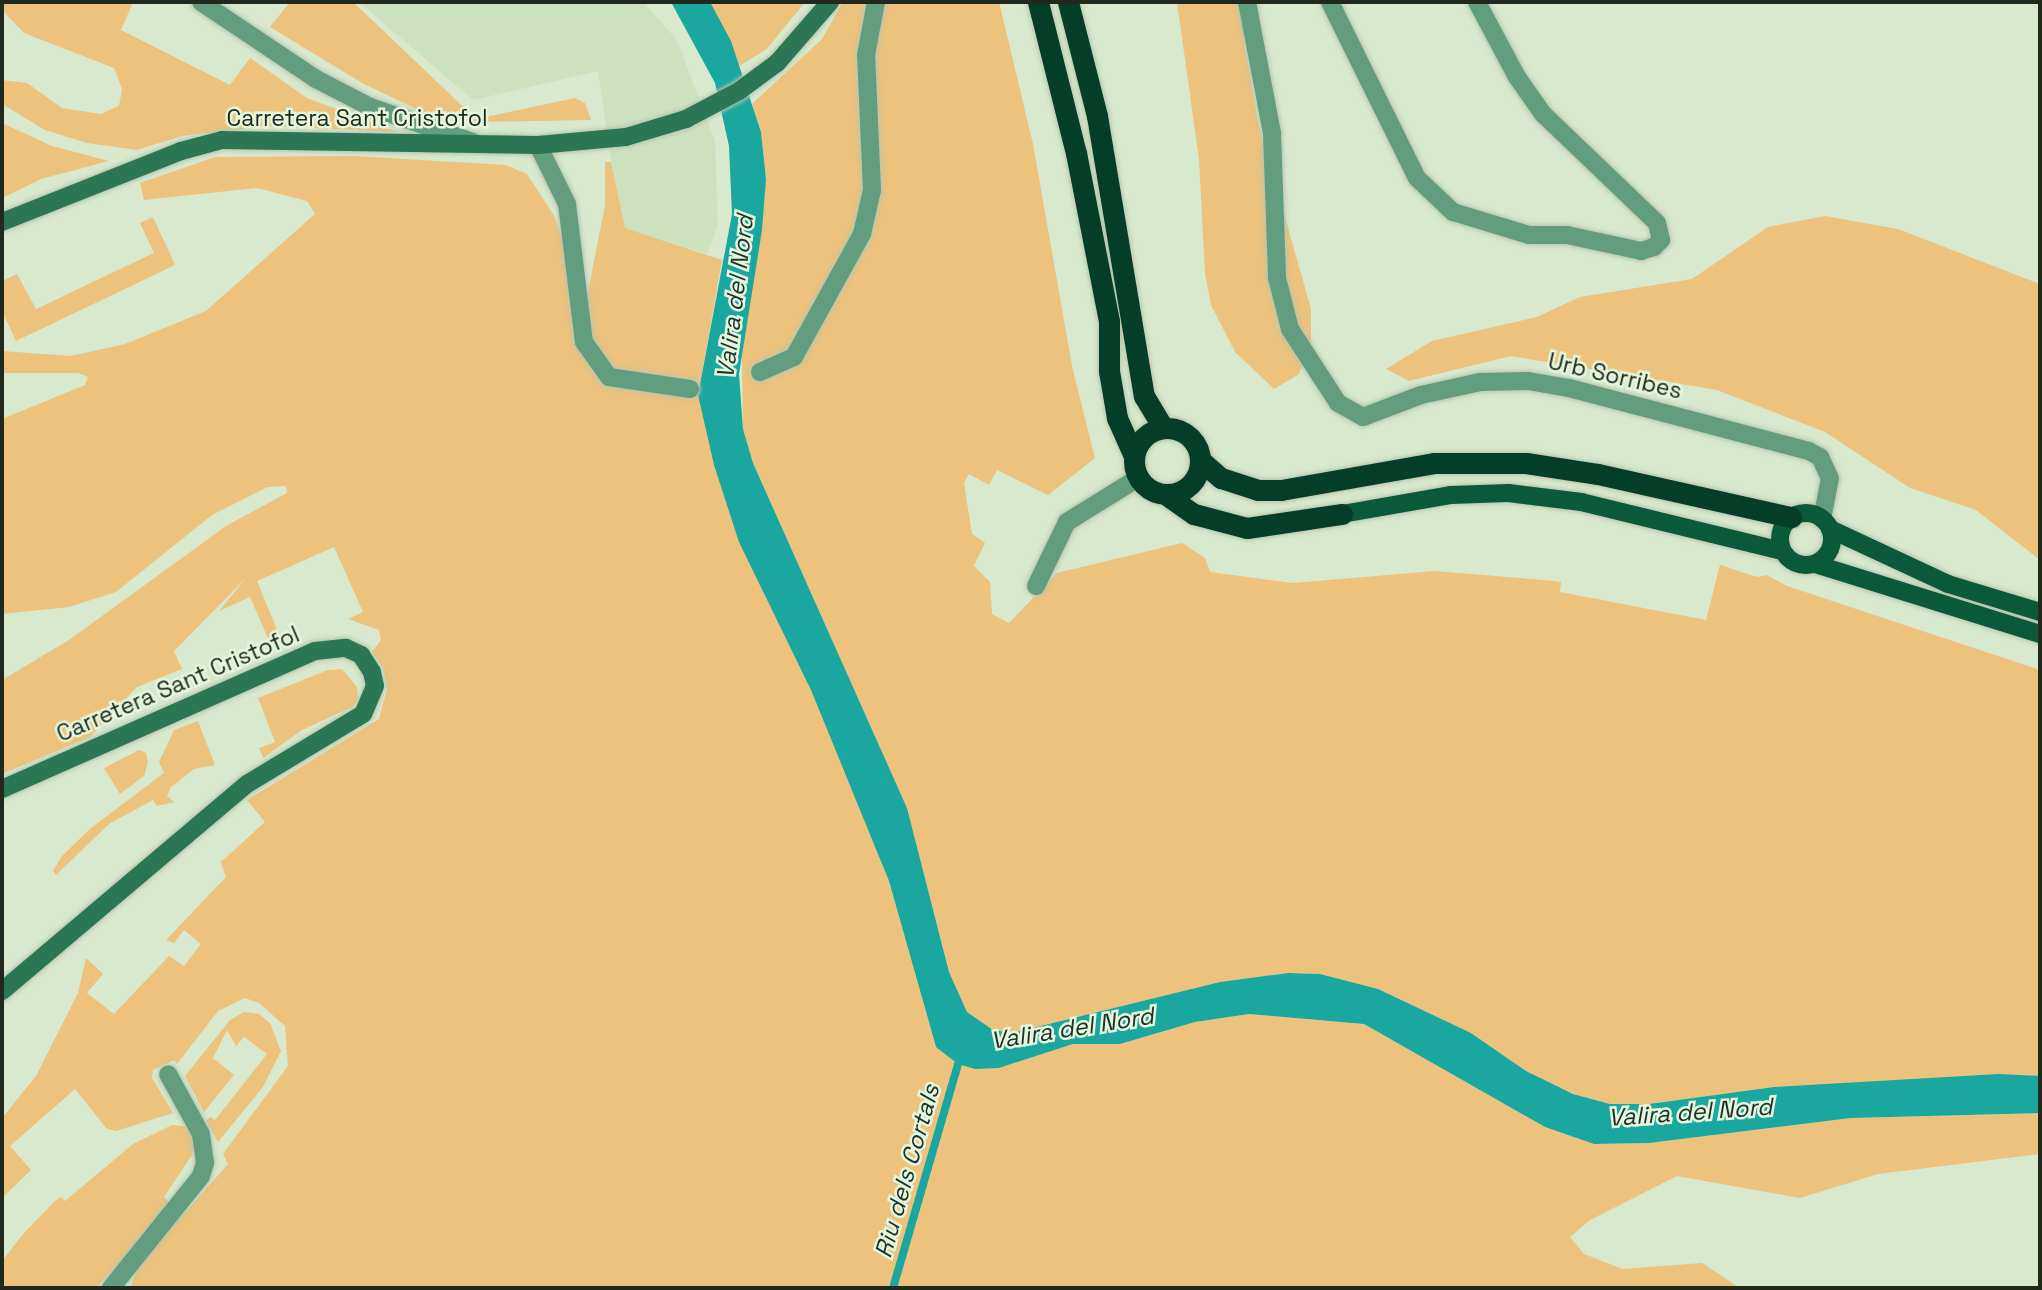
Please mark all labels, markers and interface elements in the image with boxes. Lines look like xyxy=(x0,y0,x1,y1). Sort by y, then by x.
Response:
street label: Carretera Sant Cristofol xyxy=(226,104,488,132)
water label: Valira del Nord xyxy=(711,213,759,381)
street label: Urb Sorribes xyxy=(1545,347,1685,405)
street label: Carretera Sant Cristofol xyxy=(52,620,304,748)
water label: Valira del Nord xyxy=(988,1001,1156,1055)
water label: Riu dels Cortals xyxy=(869,1081,945,1261)
water label: Valira del Nord xyxy=(1607,1092,1773,1132)

